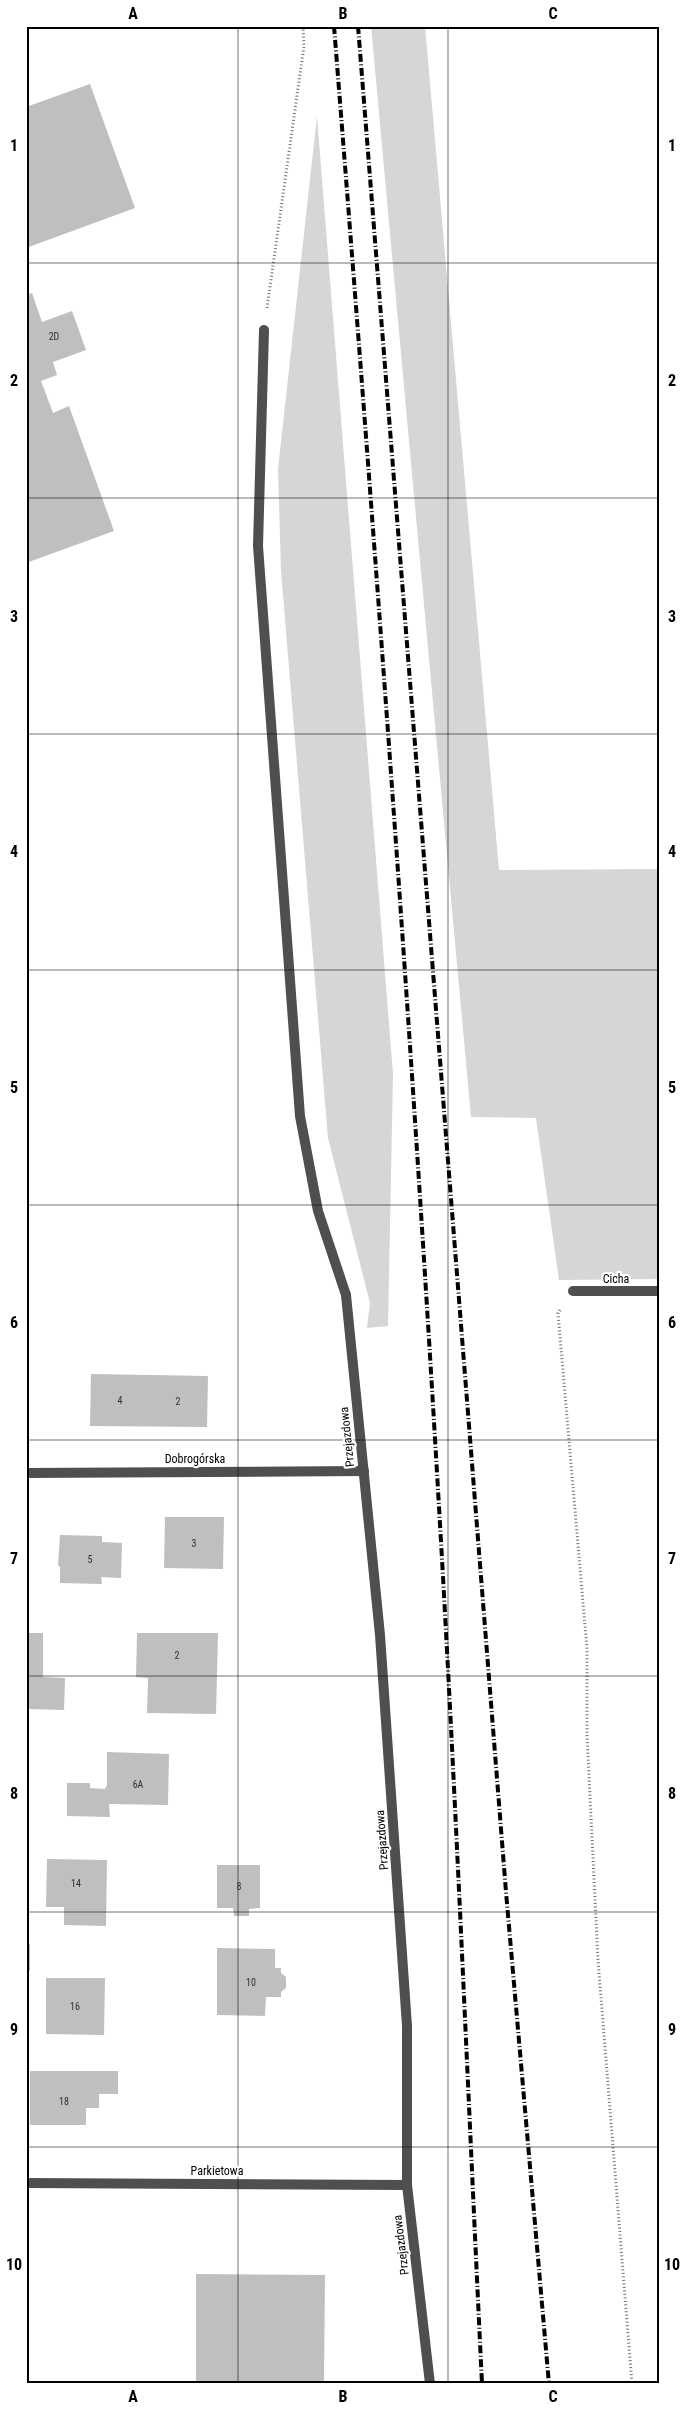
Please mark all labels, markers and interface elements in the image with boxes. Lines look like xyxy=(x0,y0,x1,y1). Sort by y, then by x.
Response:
text: A xyxy=(128,4,138,23)
text: B xyxy=(339,4,348,23)
text: C xyxy=(548,4,558,23)
text: 1 xyxy=(10,136,18,155)
text: 1 xyxy=(668,136,676,155)
house number: 2D xyxy=(49,331,60,342)
text: 2 xyxy=(10,371,18,390)
text: 2 xyxy=(668,371,676,390)
text: 3 xyxy=(10,607,18,626)
text: 3 xyxy=(668,607,676,626)
text: 4 xyxy=(10,842,18,861)
text: 4 xyxy=(668,842,676,861)
text: 5 xyxy=(10,1078,18,1097)
text: 5 xyxy=(668,1078,676,1097)
street label: Cicha xyxy=(603,1272,630,1286)
text: 6 xyxy=(10,1313,18,1332)
text: 6 xyxy=(668,1313,676,1332)
house number: 4 xyxy=(118,1395,123,1406)
house number: 2 xyxy=(176,1396,181,1407)
street label: Przejazdowa xyxy=(337,1406,357,1468)
street label: Dobrogórska xyxy=(165,1452,226,1466)
house number: 3 xyxy=(192,1538,197,1549)
text: 7 xyxy=(10,1549,18,1568)
text: 7 xyxy=(668,1549,676,1568)
house number: 5 xyxy=(88,1554,93,1565)
house number: 2 xyxy=(175,1650,180,1661)
house number: 6A xyxy=(133,1779,144,1790)
text: 8 xyxy=(10,1784,18,1803)
text: 8 xyxy=(668,1784,676,1803)
street label: Przejazdowa xyxy=(373,1809,391,1871)
house number: 14 xyxy=(71,1878,81,1889)
house number: 8 xyxy=(237,1881,242,1892)
house number: 10 xyxy=(246,1977,256,1988)
house number: 16 xyxy=(70,2001,80,2012)
text: 9 xyxy=(10,2020,18,2039)
text: 9 xyxy=(668,2020,676,2039)
house number: 18 xyxy=(59,2096,69,2107)
street label: Parkietowa xyxy=(191,2164,244,2178)
street label: Przejazdowa xyxy=(390,2214,412,2276)
text: 10 xyxy=(6,2255,22,2274)
text: 10 xyxy=(664,2255,680,2274)
text: A xyxy=(128,2387,138,2406)
text: B xyxy=(339,2387,348,2406)
text: C xyxy=(548,2387,558,2406)

